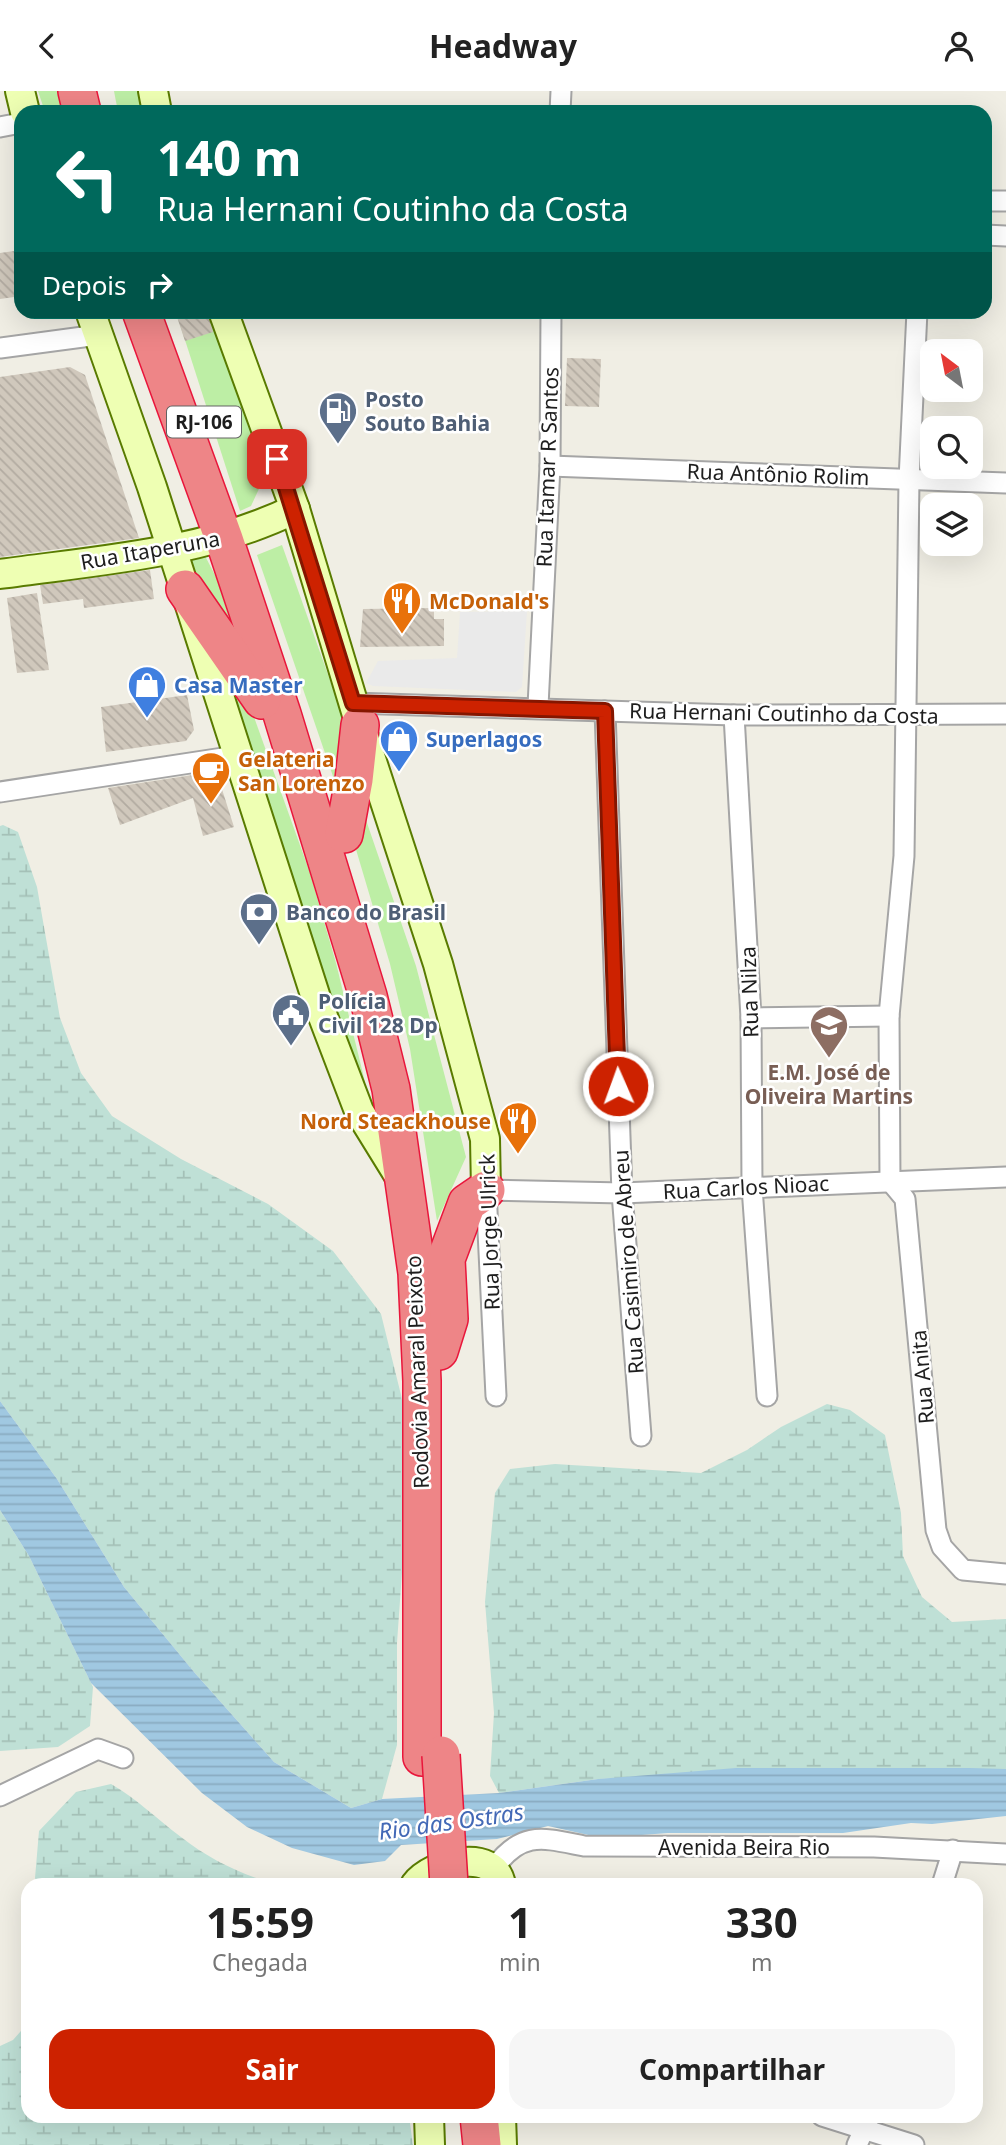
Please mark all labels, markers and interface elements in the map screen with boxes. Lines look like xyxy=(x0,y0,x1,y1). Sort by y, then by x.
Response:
text: Headway xyxy=(429,24,577,67)
icon: back xyxy=(28,27,66,65)
icon: person xyxy=(940,27,978,65)
text: 140 m xyxy=(157,124,302,190)
icon: left xyxy=(42,133,133,224)
text: Rua Hernani Coutinho da Costa xyxy=(157,187,629,230)
icon: right xyxy=(141,266,179,304)
text: Depois xyxy=(42,267,127,303)
north arrow xyxy=(920,339,984,403)
map controls xyxy=(920,339,983,556)
street label: Rua Itamar R Santos xyxy=(530,366,564,568)
place label: Posto Souto Bahia xyxy=(365,385,490,437)
fuel station icon: Posto Souto Bahia xyxy=(317,390,359,445)
road number: RJ-106 xyxy=(167,407,241,437)
button: search xyxy=(920,416,983,479)
pin xyxy=(247,429,307,489)
icon: arrive xyxy=(258,440,296,478)
street label: Rua Antônio Rolim xyxy=(686,457,870,491)
button: layers xyxy=(920,493,983,556)
street label: Rua Itaperuna xyxy=(78,524,222,576)
restaurant icon: McDonald's xyxy=(381,580,423,635)
place label: McDonald's xyxy=(429,587,549,615)
shop icon: Casa Master xyxy=(126,664,168,719)
place label: Casa Master xyxy=(174,671,303,699)
street label: Rua Hernani Coutinho da Costa xyxy=(629,696,939,730)
shop icon: Superlagos xyxy=(378,718,420,773)
place label: Superlagos xyxy=(426,725,542,753)
place label: Gelateria San Lorenzo xyxy=(238,745,365,797)
cafe icon: Gelateria San Lorenzo xyxy=(190,750,232,805)
bank icon: Banco do Brasil xyxy=(238,891,280,946)
place label: Banco do Brasil xyxy=(286,898,446,926)
street label: Rua Nilza xyxy=(733,946,765,1038)
place label: Polícia Civil 128 Dp xyxy=(318,987,438,1039)
public building icon: Polícia Civil 128 Dp xyxy=(270,992,312,1047)
school or university icon: E.M. José de Oliveira Martins xyxy=(808,1004,850,1059)
position arrow xyxy=(581,1049,655,1123)
place label: E.M. José de Oliveira Martins xyxy=(745,1058,913,1110)
restaurant icon: Nord Steackhouse xyxy=(497,1100,539,1155)
place label: Nord Steackhouse xyxy=(300,1107,491,1135)
street label: Rua Casimiro de Abreu xyxy=(606,1149,650,1375)
street label: Rua Jorge Ulrick xyxy=(472,1153,506,1311)
street label: Rua Carlos Nioac xyxy=(662,1169,830,1205)
street label: Rodovia Amaral Peixoto xyxy=(399,1255,435,1489)
street label: Rua Anita xyxy=(904,1329,940,1425)
water label: Rio das Ostras xyxy=(376,1795,526,1847)
street label: Avenida Beira Rio xyxy=(658,1833,830,1861)
text: 15:59 xyxy=(206,1893,314,1950)
text: 1 xyxy=(508,1893,532,1950)
text: 330 xyxy=(726,1893,798,1950)
text: Chegada xyxy=(212,1946,308,1978)
text: min xyxy=(499,1946,541,1978)
text: m xyxy=(751,1946,773,1978)
button: Sair xyxy=(49,2029,495,2109)
button: Compartilhar xyxy=(509,2029,955,2109)

